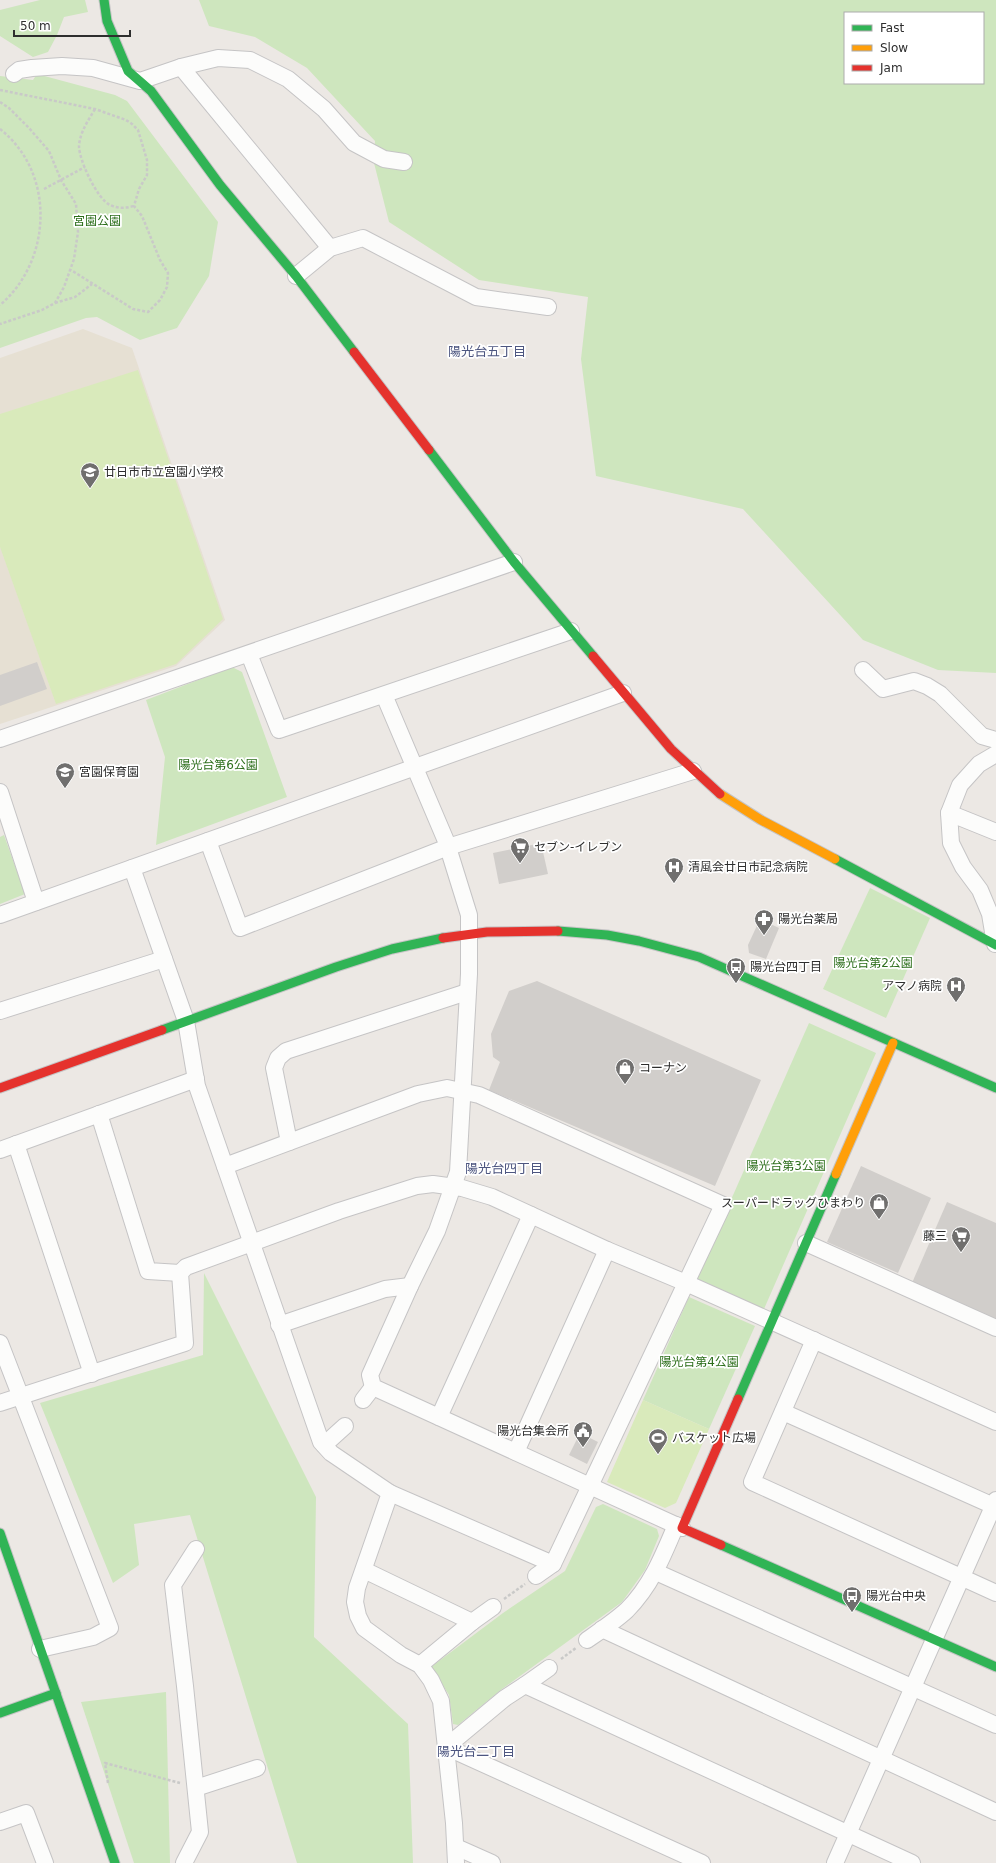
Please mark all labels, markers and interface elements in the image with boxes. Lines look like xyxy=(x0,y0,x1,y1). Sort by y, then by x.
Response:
scale bar xyxy=(14,12,130,38)
legend xyxy=(844,12,984,84)
text: 50 m xyxy=(20,19,51,33)
text: Fast xyxy=(880,21,904,35)
text: Slow xyxy=(880,41,908,55)
text: Jam xyxy=(879,61,903,75)
park label: 宮園公園 xyxy=(73,214,121,228)
district label: 陽光台五丁目 xyxy=(448,344,526,359)
school or university icon: 廿日市市立宮園小学校 xyxy=(79,461,101,489)
place label: 廿日市市立宮園小学校 xyxy=(104,465,224,479)
park label: 陽光台第6公園 xyxy=(178,758,258,772)
school or university icon: 宮園保育園 xyxy=(54,761,76,789)
place label: 宮園保育園 xyxy=(79,765,139,779)
supermarket icon: セブン-イレブン xyxy=(509,836,531,864)
place label: セブン-イレブン xyxy=(534,840,622,854)
hospital icon: 清風会廿日市記念病院 xyxy=(663,856,685,884)
place label: 清風会廿日市記念病院 xyxy=(688,860,808,874)
pharmacy icon: 陽光台薬局 xyxy=(753,908,775,936)
place label: 陽光台薬局 xyxy=(778,912,838,926)
bus stop icon: 陽光台四丁目 xyxy=(725,956,747,984)
park label: 陽光台第2公園 xyxy=(833,956,913,970)
place label: 陽光台四丁目 xyxy=(750,960,822,974)
hospital icon: アマノ病院 xyxy=(945,975,967,1003)
place label: アマノ病院 xyxy=(882,979,942,993)
shop icon: コーナン xyxy=(614,1057,636,1085)
place label: コーナン xyxy=(639,1061,687,1075)
park label: 陽光台第3公園 xyxy=(746,1159,826,1173)
district label: 陽光台四丁目 xyxy=(465,1161,543,1176)
shop icon: スーパードラッグひまわり xyxy=(868,1192,890,1220)
place label: スーパードラッグひまわり xyxy=(721,1196,865,1210)
supermarket icon: 藤三 xyxy=(950,1225,972,1253)
place label: 藤三 xyxy=(923,1229,947,1243)
park label: 陽光台第4公園 xyxy=(659,1355,739,1369)
public building icon: 陽光台集会所 xyxy=(572,1420,594,1448)
place label: 陽光台集会所 xyxy=(497,1424,569,1438)
sports icon: バスケット広場 xyxy=(647,1427,669,1455)
place label: バスケット広場 xyxy=(672,1431,756,1445)
bus stop icon: 陽光台中央 xyxy=(841,1585,863,1613)
place label: 陽光台中央 xyxy=(866,1589,926,1603)
district label: 陽光台二丁目 xyxy=(437,1744,515,1759)

